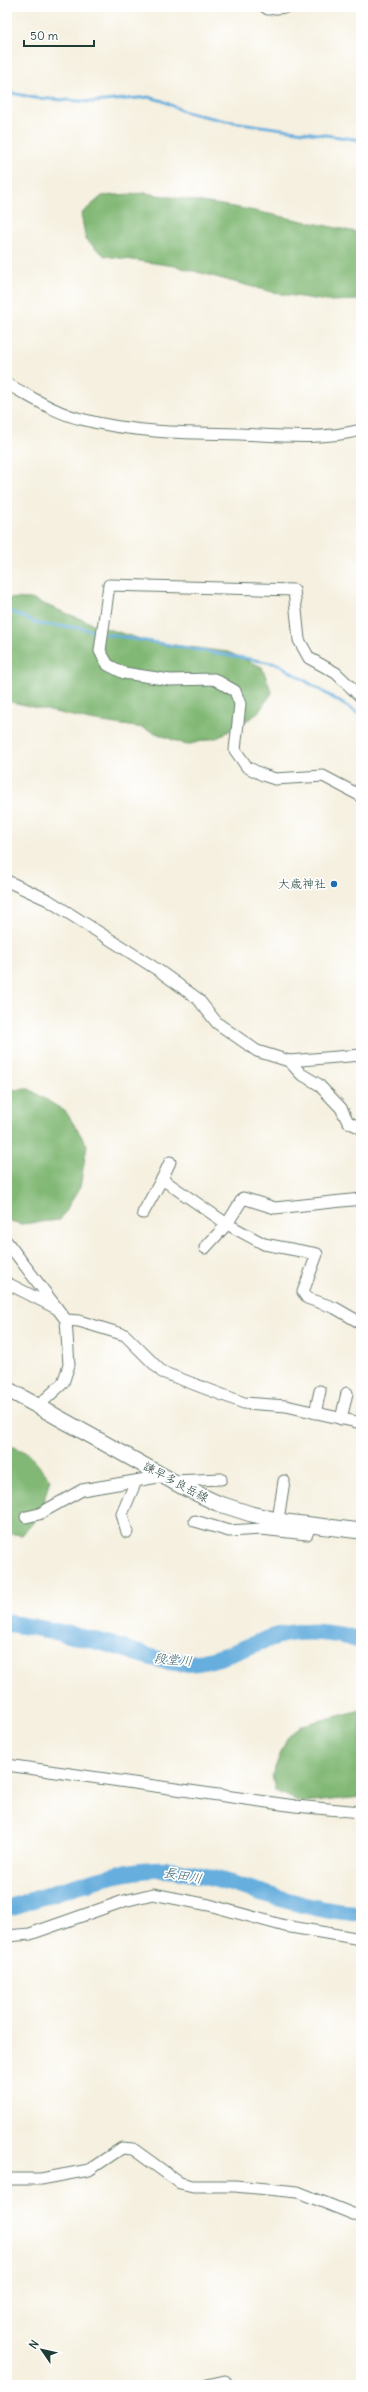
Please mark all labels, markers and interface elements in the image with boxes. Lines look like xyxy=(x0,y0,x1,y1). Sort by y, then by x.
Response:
scale bar xyxy=(24,22,94,48)
text: 50 m xyxy=(30,28,59,43)
place label: 大歳神社 xyxy=(278,876,326,891)
marker: 大歳神社 xyxy=(329,879,339,889)
street label: 諫早多良岳線 xyxy=(141,1458,212,1505)
water label: 段堂川 xyxy=(153,1649,193,1670)
water label: 長田川 xyxy=(162,1864,204,1887)
north arrow xyxy=(22,2330,62,2370)
text: N xyxy=(26,2337,42,2351)

